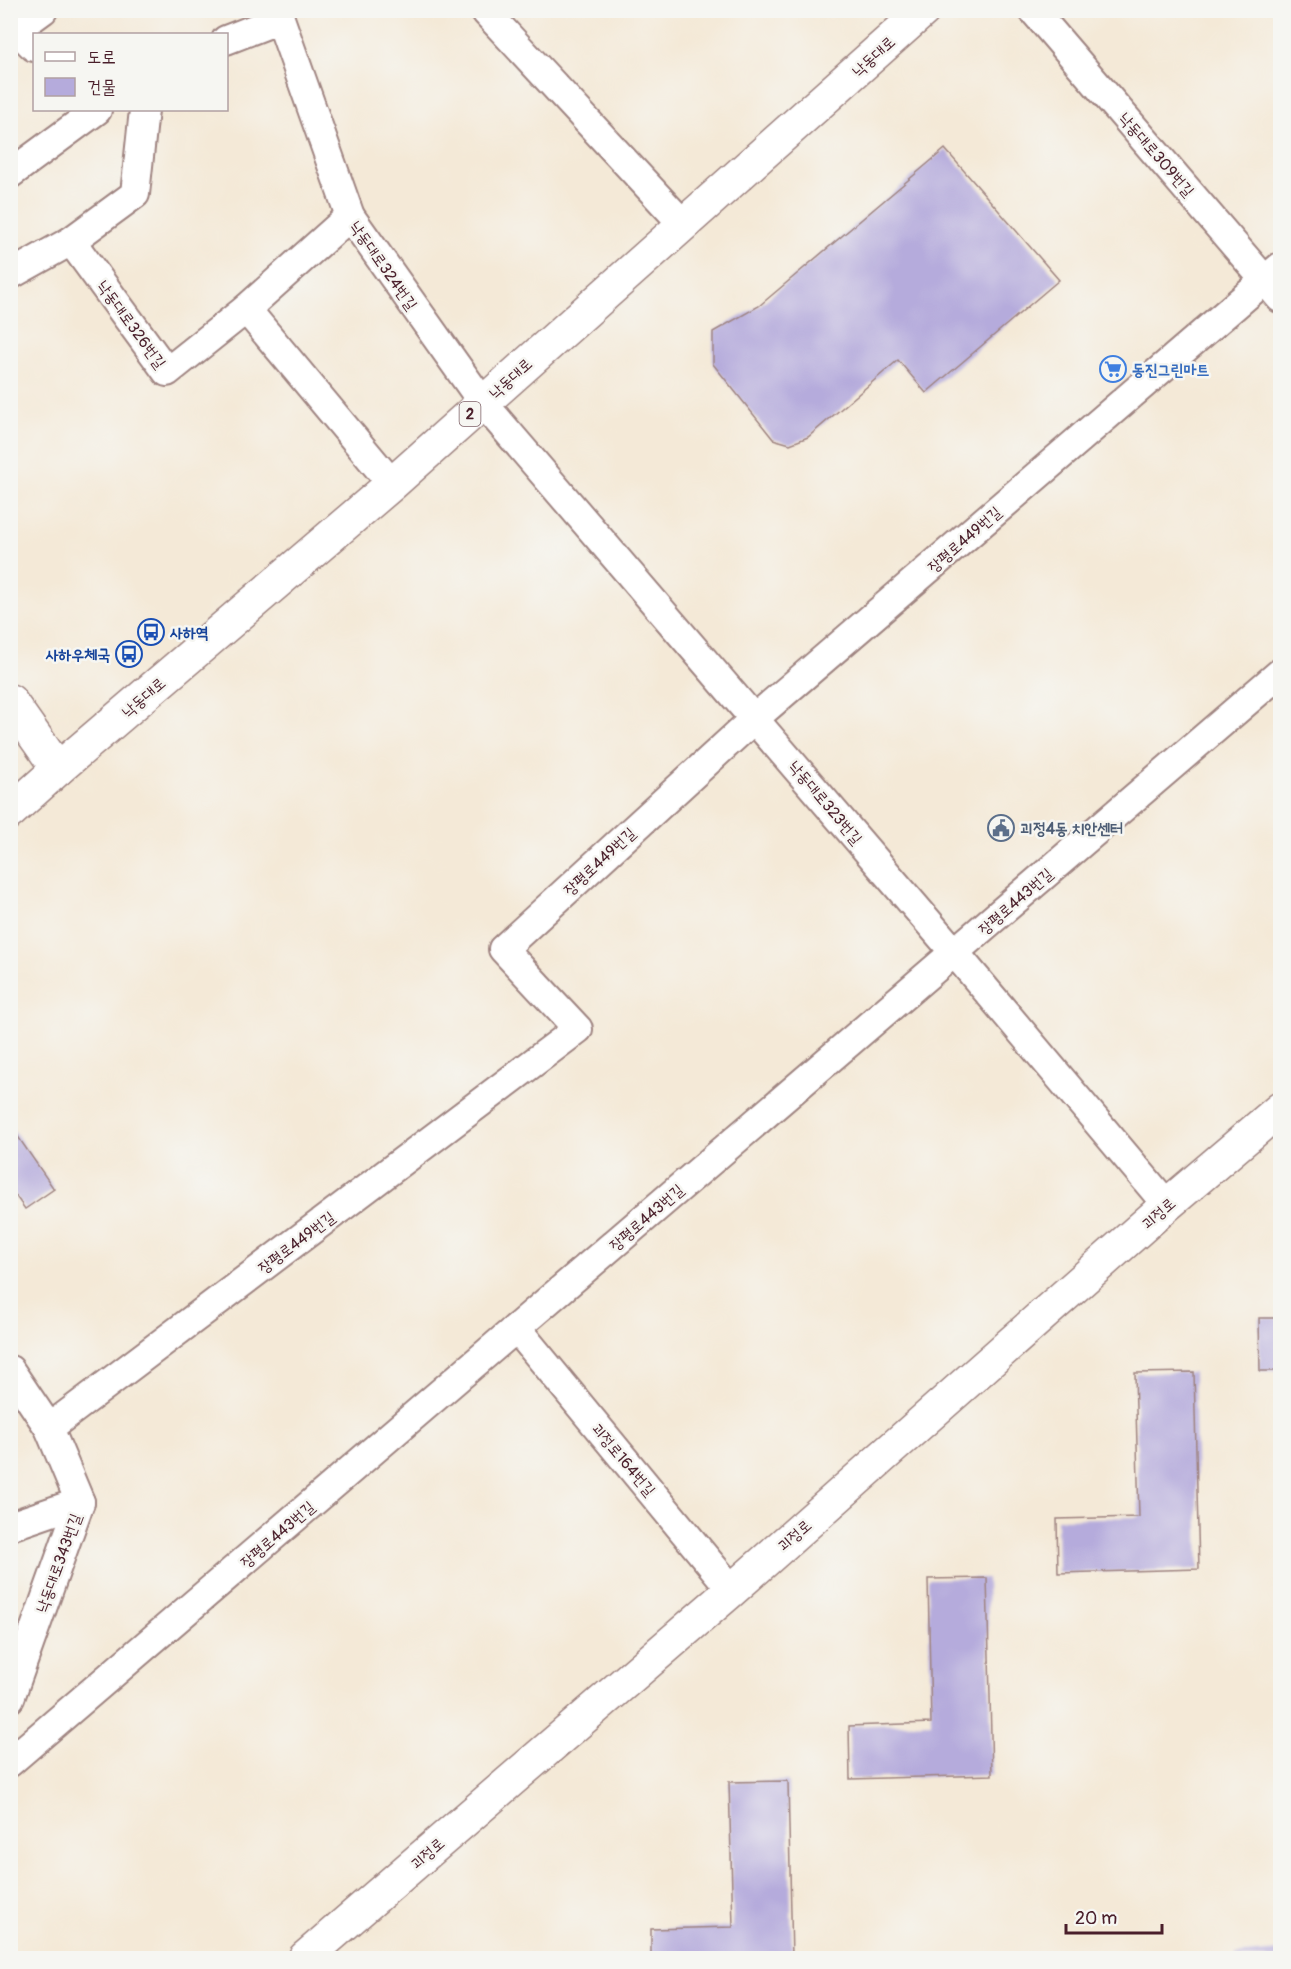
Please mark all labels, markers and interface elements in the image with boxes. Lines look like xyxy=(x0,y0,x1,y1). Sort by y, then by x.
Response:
street label: 낙동대로 xyxy=(848,32,899,81)
legend xyxy=(33,33,228,111)
text: 도로 xyxy=(87,46,116,69)
text: 건물 xyxy=(87,76,116,99)
street label: 낙동대로309번길 xyxy=(1114,108,1198,201)
street label: 낙동대로324번길 xyxy=(345,217,421,314)
street label: 낙동대로326번길 xyxy=(92,276,170,373)
street label: 낙동대로 xyxy=(485,354,536,403)
supermarket icon: 동진그린마트 xyxy=(1098,354,1128,384)
place label: 동진그린마트 xyxy=(1132,360,1209,380)
road number: 2 xyxy=(460,402,480,426)
street label: 장평로449번길 xyxy=(924,502,1006,577)
bus stop icon: 사하역 xyxy=(136,617,166,647)
place label: 사하역 xyxy=(169,623,209,643)
bus stop icon: 사하우체국 xyxy=(114,639,144,669)
place label: 사하우체국 xyxy=(45,645,110,665)
street label: 낙동대로 xyxy=(118,673,170,722)
street label: 낙동대로323번길 xyxy=(784,757,866,849)
public building icon: 괴정4동 치안센터 xyxy=(986,813,1016,843)
place label: 괴정4동 치안센터 xyxy=(1020,819,1123,839)
street label: 장평로449번길 xyxy=(560,823,640,900)
street label: 장평로443번길 xyxy=(974,864,1057,939)
street label: 장평로443번길 xyxy=(605,1180,688,1255)
street label: 괴정로 xyxy=(1138,1194,1180,1234)
street label: 장평로449번길 xyxy=(254,1207,339,1278)
street label: 괴정로164번길 xyxy=(587,1419,660,1500)
street label: 장평로443번길 xyxy=(236,1497,319,1572)
street label: 낙동대로343번길 xyxy=(32,1511,86,1616)
street label: 괴정로 xyxy=(774,1516,816,1556)
street label: 괴정로 xyxy=(407,1834,449,1874)
scale bar xyxy=(1066,1897,1162,1935)
text: 20 m xyxy=(1075,1907,1117,1930)

